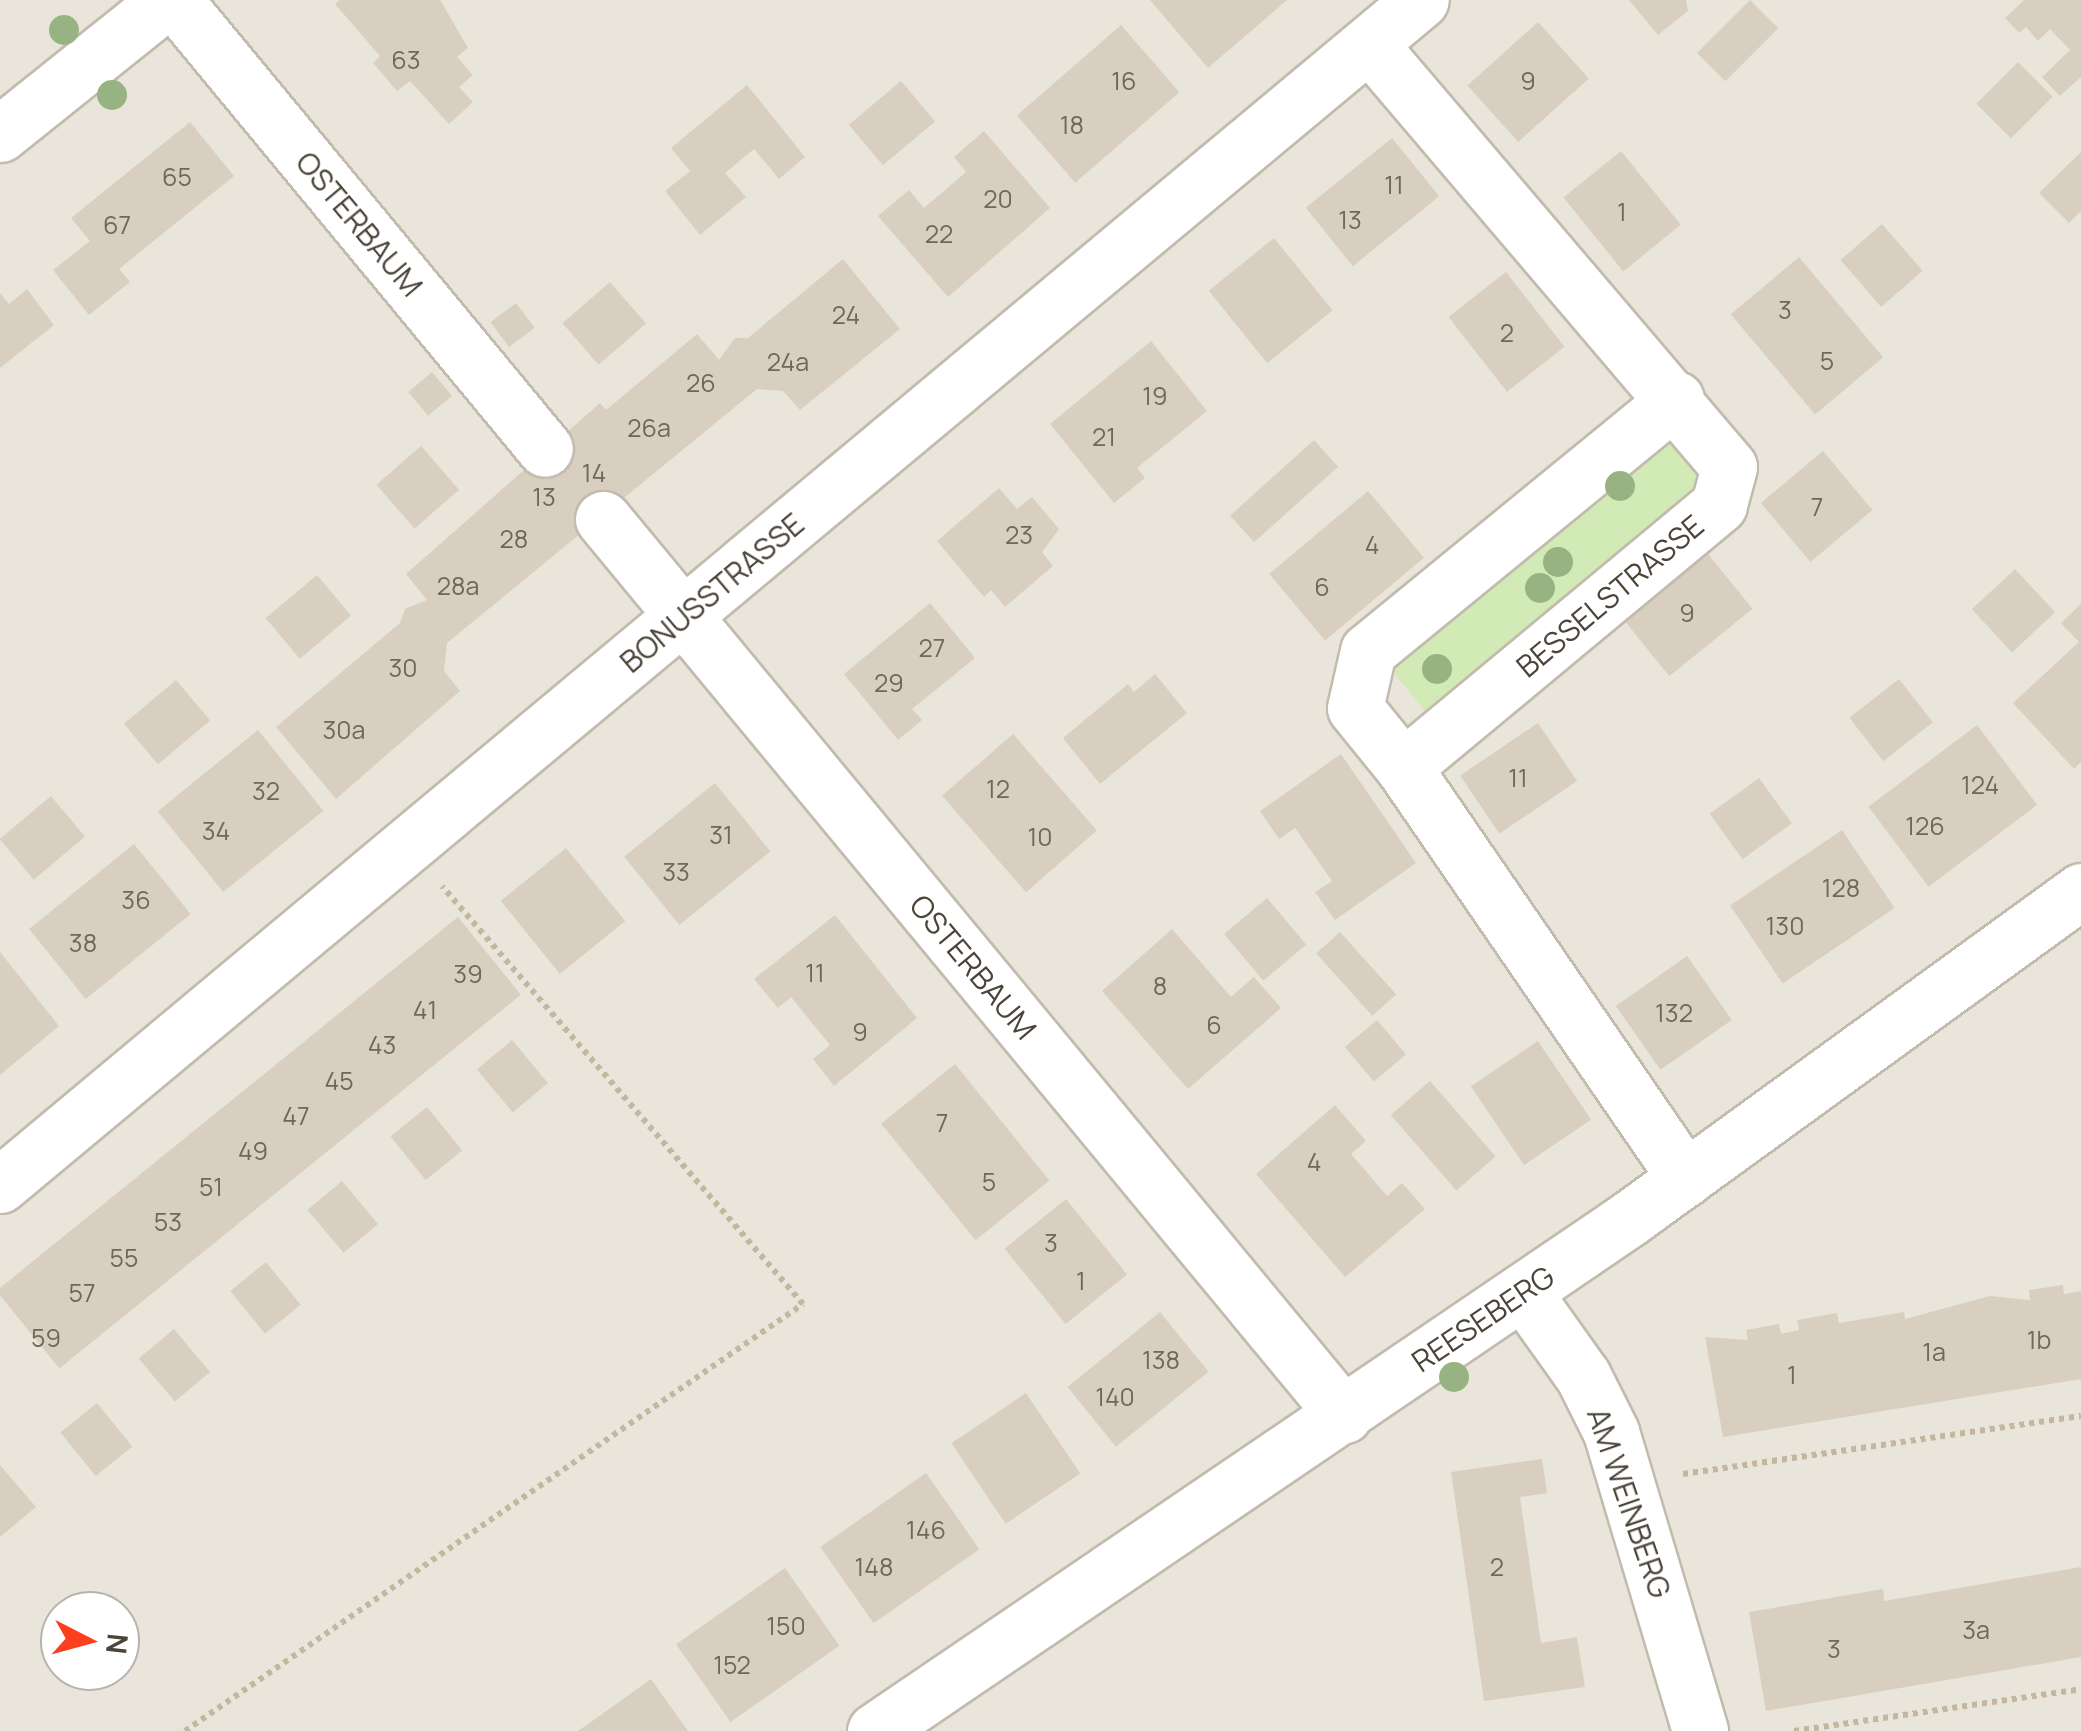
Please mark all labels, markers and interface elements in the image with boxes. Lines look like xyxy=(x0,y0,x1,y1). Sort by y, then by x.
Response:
house number: 63 xyxy=(391,45,421,75)
house number: 16 xyxy=(1111,66,1137,96)
house number: 9 xyxy=(1520,66,1536,96)
house number: 18 xyxy=(1060,110,1084,140)
street label: OSTERBAUM xyxy=(288,145,430,303)
house number: 65 xyxy=(162,162,192,192)
house number: 11 xyxy=(1384,170,1404,200)
house number: 20 xyxy=(983,184,1013,214)
house number: 1 xyxy=(1617,197,1627,227)
house number: 13 xyxy=(1338,205,1362,235)
house number: 67 xyxy=(103,210,131,240)
house number: 22 xyxy=(925,219,953,249)
house number: 3 xyxy=(1778,295,1792,325)
house number: 24 xyxy=(832,300,860,330)
house number: 2 xyxy=(1500,318,1514,348)
house number: 5 xyxy=(1820,346,1834,376)
house number: 24a xyxy=(767,347,809,377)
house number: 26 xyxy=(686,368,716,398)
house number: 19 xyxy=(1142,381,1168,411)
house number: 26a xyxy=(627,413,671,443)
house number: 21 xyxy=(1092,422,1116,452)
house number: 14 xyxy=(582,458,606,488)
house number: 13 xyxy=(532,482,556,512)
house number: 7 xyxy=(1811,492,1823,522)
street label: BONUSSTRASSE xyxy=(613,506,811,680)
street label: BESSELSTRASSE xyxy=(1509,507,1711,685)
house number: 23 xyxy=(1005,520,1033,550)
house number: 28 xyxy=(500,524,528,554)
house number: 4 xyxy=(1365,530,1379,560)
house number: 28a xyxy=(437,571,479,601)
house number: 6 xyxy=(1314,572,1330,602)
house number: 9 xyxy=(1679,598,1695,628)
house number: 27 xyxy=(919,633,945,663)
house number: 30 xyxy=(388,653,418,683)
house number: 29 xyxy=(874,668,904,698)
house number: 30a xyxy=(323,715,365,745)
house number: 11 xyxy=(1508,763,1528,793)
house number: 124 xyxy=(1961,770,1999,800)
house number: 12 xyxy=(986,774,1010,804)
house number: 32 xyxy=(252,776,280,806)
house number: 126 xyxy=(1905,811,1945,841)
house number: 34 xyxy=(202,816,230,846)
house number: 31 xyxy=(709,820,733,850)
house number: 10 xyxy=(1028,822,1052,852)
house number: 33 xyxy=(662,857,690,887)
house number: 128 xyxy=(1822,873,1860,903)
house number: 36 xyxy=(121,885,151,915)
street label: OSTERBAUM xyxy=(902,888,1044,1046)
house number: 130 xyxy=(1766,911,1804,941)
house number: 38 xyxy=(69,928,97,958)
house number: 11 xyxy=(805,958,825,988)
house number: 39 xyxy=(453,959,483,989)
house number: 8 xyxy=(1153,971,1167,1001)
house number: 41 xyxy=(413,995,437,1025)
house number: 132 xyxy=(1655,998,1693,1028)
house number: 6 xyxy=(1206,1010,1222,1040)
house number: 9 xyxy=(852,1017,868,1047)
house number: 43 xyxy=(368,1030,396,1060)
house number: 45 xyxy=(324,1066,354,1096)
house number: 47 xyxy=(282,1101,310,1131)
house number: 7 xyxy=(936,1108,948,1138)
house number: 49 xyxy=(238,1136,268,1166)
house number: 4 xyxy=(1307,1147,1321,1177)
house number: 5 xyxy=(982,1167,996,1197)
house number: 51 xyxy=(199,1172,223,1202)
house number: 53 xyxy=(154,1207,182,1237)
house number: 3 xyxy=(1044,1228,1058,1258)
house number: 55 xyxy=(110,1243,138,1273)
street label: REESEBERG xyxy=(1405,1258,1561,1380)
house number: 1 xyxy=(1076,1266,1086,1296)
house number: 57 xyxy=(69,1278,95,1308)
house number: 59 xyxy=(31,1323,61,1353)
house number: 1b xyxy=(2027,1325,2051,1355)
house number: 1a xyxy=(1922,1337,1946,1367)
house number: 138 xyxy=(1142,1345,1180,1375)
house number: 1 xyxy=(1787,1360,1797,1390)
house number: 140 xyxy=(1095,1382,1135,1412)
street label: AM WEINBERG xyxy=(1580,1403,1678,1603)
house number: 146 xyxy=(906,1515,946,1545)
house number: 148 xyxy=(855,1552,893,1582)
house number: 2 xyxy=(1490,1552,1504,1582)
north arrow xyxy=(40,1591,140,1691)
house number: 150 xyxy=(766,1611,806,1641)
house number: 3a xyxy=(1962,1615,1990,1645)
text: N xyxy=(98,1632,138,1656)
house number: 3 xyxy=(1827,1634,1841,1664)
house number: 152 xyxy=(713,1650,751,1680)

